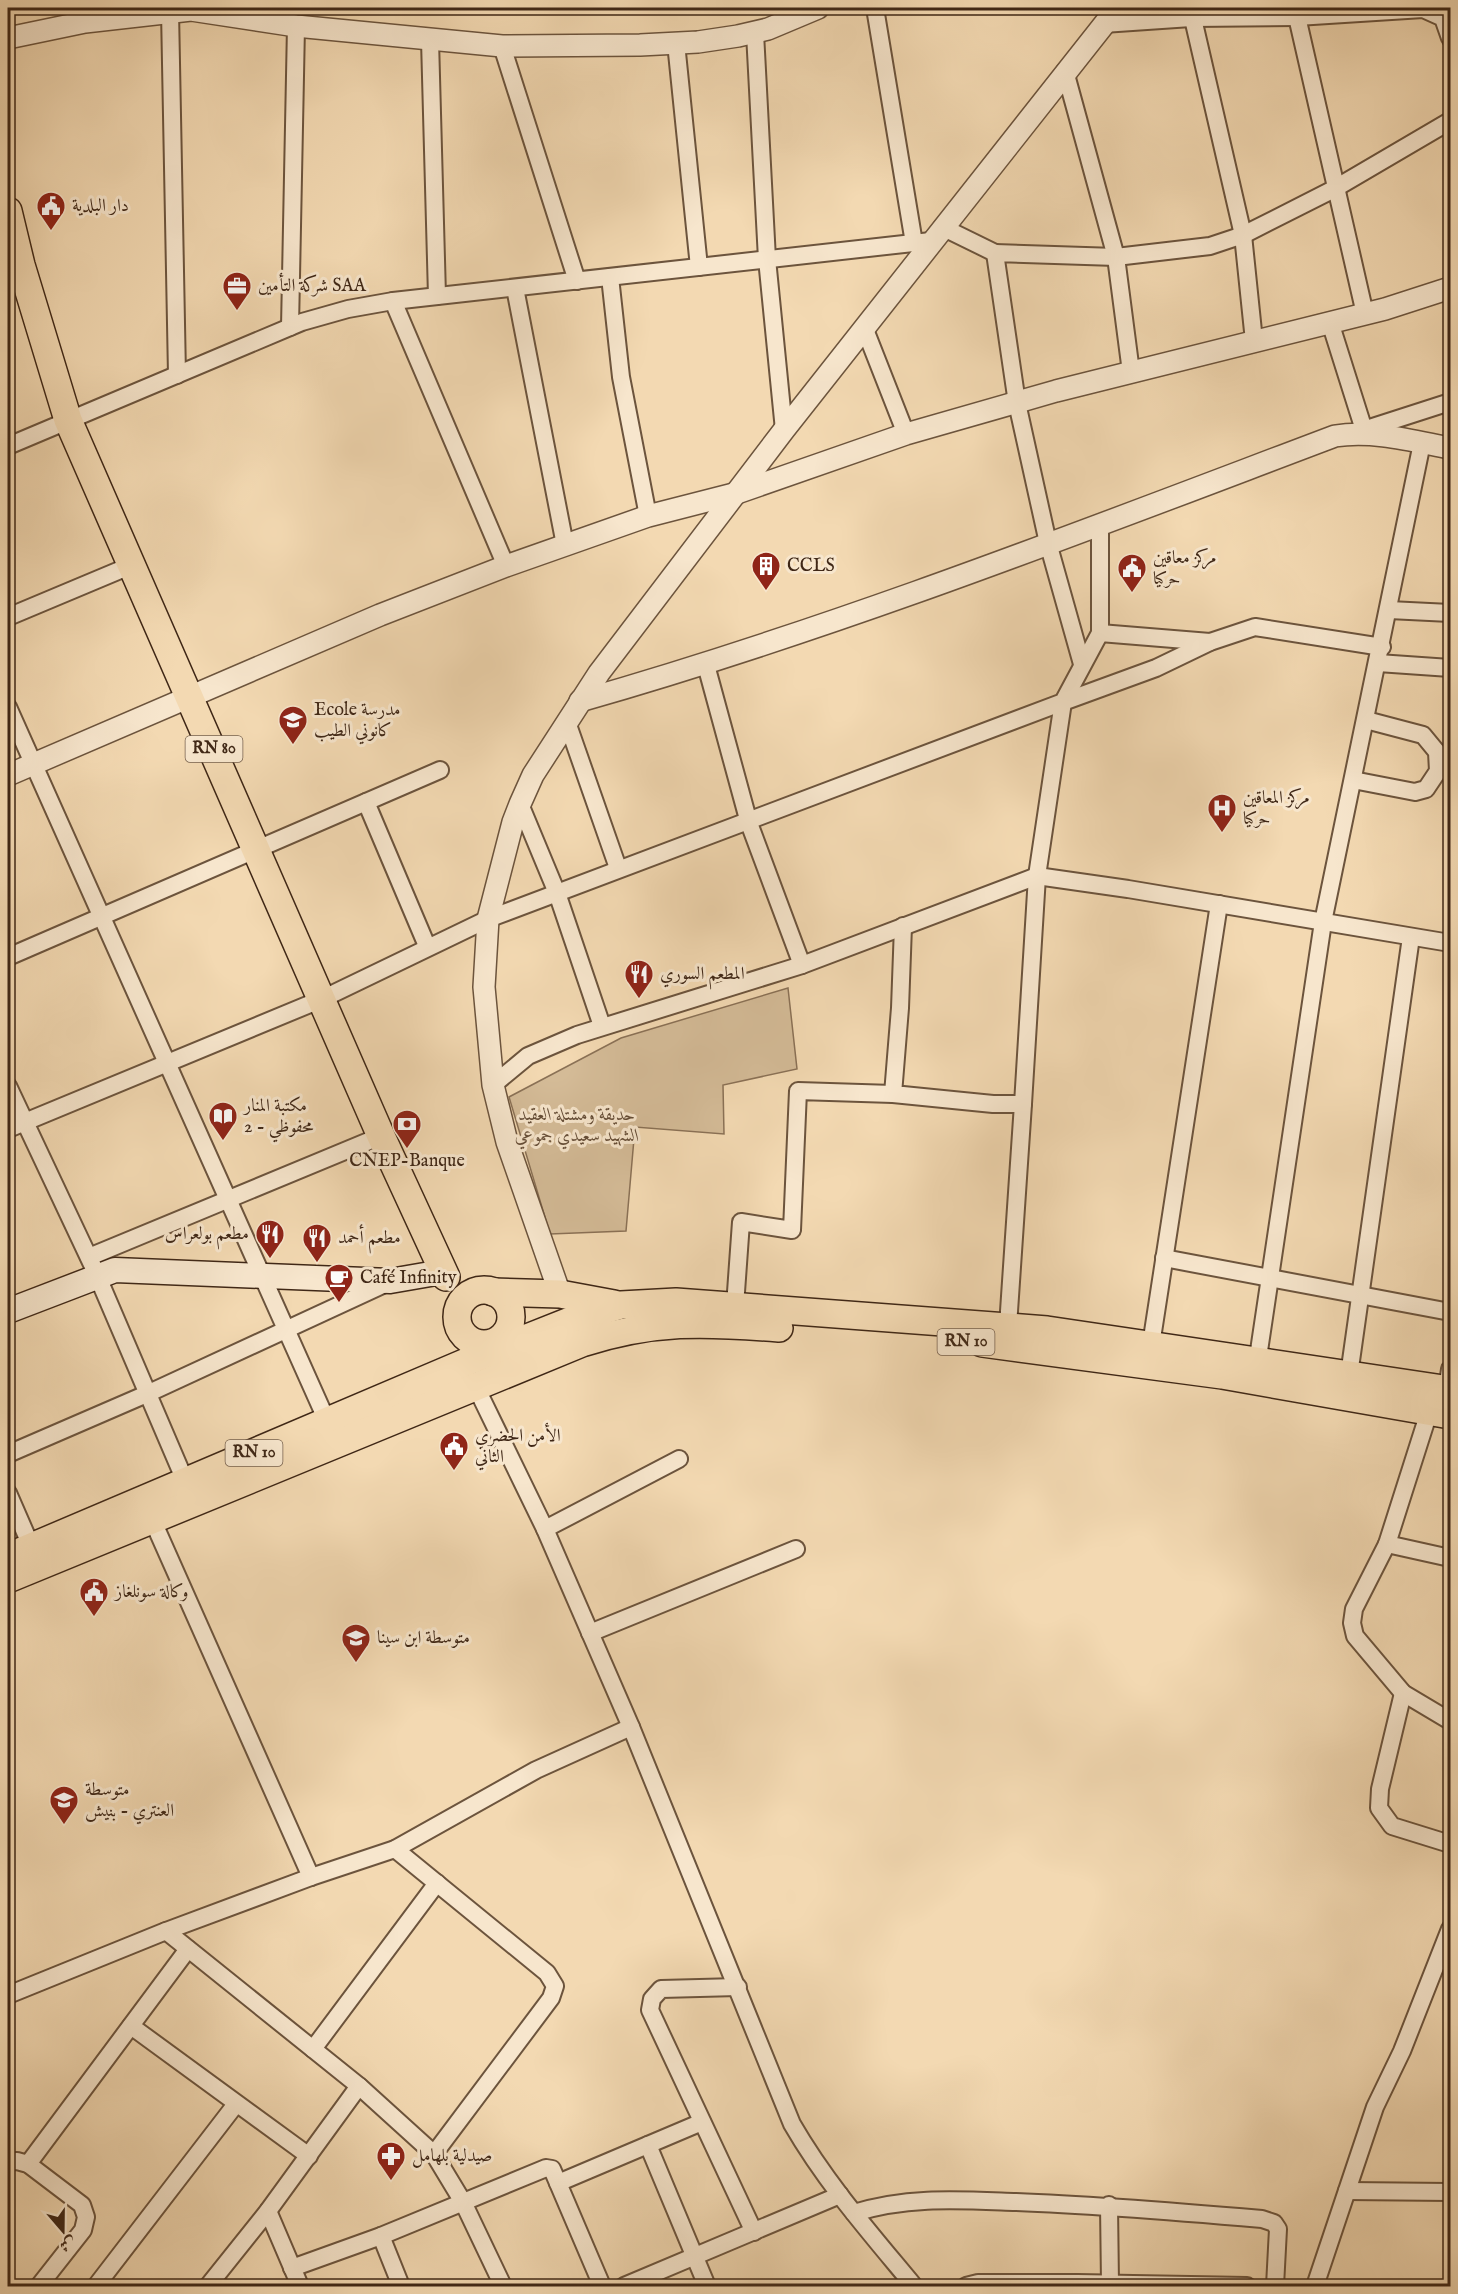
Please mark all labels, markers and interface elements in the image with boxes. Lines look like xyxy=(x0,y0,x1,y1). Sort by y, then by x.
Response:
public building icon: دار البلدية xyxy=(35,190,67,232)
place label: دار البلدية xyxy=(72,195,129,218)
office icon: شركة التأمين SAA xyxy=(221,270,253,312)
place label: شركة التأمين SAA xyxy=(258,272,367,298)
place label: مركز معاقين حركيا xyxy=(1153,547,1217,591)
building icon: CCLS xyxy=(750,550,782,592)
public building icon: مركز معاقين حركيا xyxy=(1116,552,1148,594)
place label: CCLS xyxy=(787,555,835,578)
place label: Ecole مدرسة كانوني الطيب xyxy=(314,699,401,745)
school or university icon: Ecole مدرسة كانوني الطيب xyxy=(277,704,309,746)
road number: RN 80 xyxy=(186,736,242,762)
place label: مركز المعاقين حركيا xyxy=(1243,787,1310,831)
hospital icon: مركز المعاقين حركيا xyxy=(1206,792,1238,834)
restaurant icon: المطعم السوري xyxy=(623,958,655,1000)
place label: المطعم السوري xyxy=(660,963,745,990)
place label: مكتبة المنار 2 - محفوظي xyxy=(242,1095,313,1143)
library icon: مكتبة المنار 2 - محفوظي xyxy=(207,1100,239,1142)
park label: حديقة ومشتلة العقيد الشهيد سعيدي جموعي xyxy=(515,1104,639,1150)
bank icon: CNEP-Banque xyxy=(391,1108,423,1150)
place label: CNEP-Banque xyxy=(349,1150,465,1173)
restaurant icon: مطعم بولعراس xyxy=(254,1218,286,1260)
restaurant icon: مطعم أحمد xyxy=(301,1222,333,1264)
place label: مطعم بولعراس xyxy=(165,1223,249,1250)
place label: مطعم أحمد xyxy=(338,1224,401,1254)
cafe icon: Café Infinity xyxy=(323,1262,355,1304)
place label: Café Infinity xyxy=(360,1267,457,1290)
road number: RN 10 xyxy=(938,1329,994,1355)
place label: الأمن الحضري الثاني xyxy=(475,1422,561,1471)
public building icon: الأمن الحضري الثاني xyxy=(438,1430,470,1472)
road number: RN 10 xyxy=(226,1440,282,1466)
public building icon: وكالة سونلغاز xyxy=(78,1576,110,1618)
place label: وكالة سونلغاز xyxy=(113,1581,189,1604)
school or university icon: متوسطة ابن سينا xyxy=(340,1622,372,1664)
place label: متوسطة ابن سينا xyxy=(377,1627,470,1650)
place label: متوسطة العنتري - بنيش xyxy=(85,1779,174,1825)
school or university icon: متوسطة العنتري - بنيش xyxy=(48,1784,80,1826)
pharmacy icon: صيدلية بلهامل xyxy=(375,2140,407,2182)
place label: صيدلية بلهامل xyxy=(412,2145,492,2168)
north arrow xyxy=(33,2201,93,2261)
text: ش xyxy=(57,2231,78,2255)

